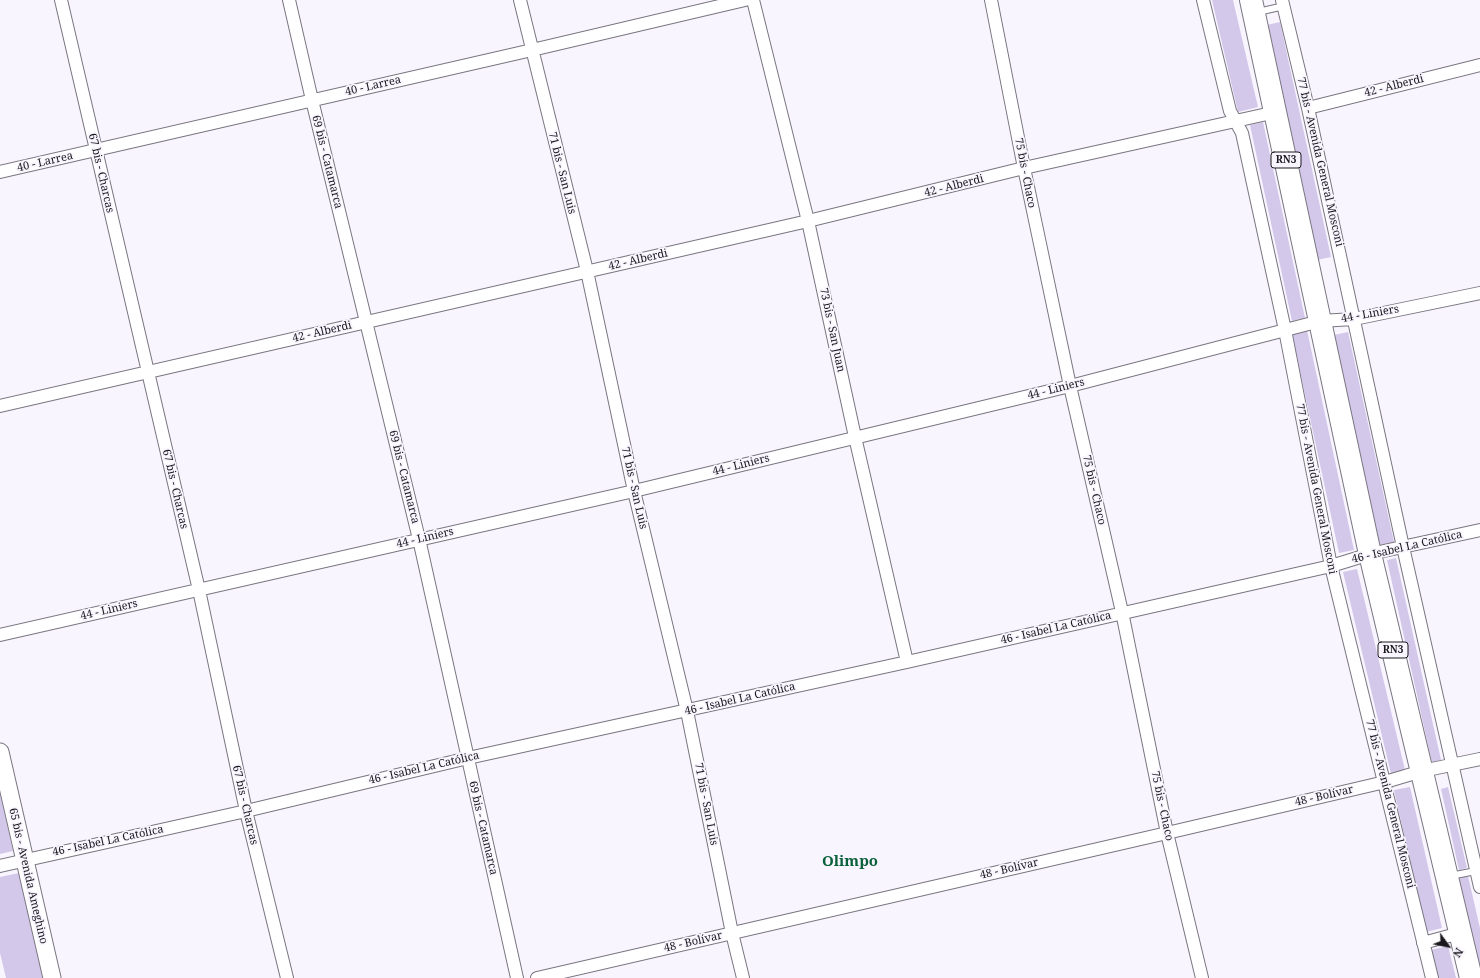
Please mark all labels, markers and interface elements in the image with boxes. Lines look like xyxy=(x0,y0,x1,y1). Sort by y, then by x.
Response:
street label: 42 - Alberdi xyxy=(1363,72,1425,100)
street label: 40 - Larrea xyxy=(344,73,402,99)
street label: 77 bis - Avenida General Mosconi xyxy=(1294,76,1346,248)
street label: 69 bis - Catamarca xyxy=(309,114,345,210)
street label: 71 bis - San Luis xyxy=(545,131,579,215)
street label: 67 bis - Charcas xyxy=(85,132,117,214)
street label: 75 bis - Chaco xyxy=(1012,137,1038,209)
street label: 40 - Larrea xyxy=(16,149,74,175)
road number: RN3 xyxy=(1271,152,1301,168)
street label: 42 - Alberdi xyxy=(923,172,985,200)
street label: 42 - Alberdi xyxy=(607,247,669,273)
street label: 73 bis - San Juan xyxy=(817,287,847,373)
street label: 44 - Liniers xyxy=(1340,302,1400,326)
street label: 42 - Alberdi xyxy=(291,319,353,345)
street label: 44 - Liniers xyxy=(1026,376,1086,402)
street label: 77 bis - Avenida General Mosconi xyxy=(1293,403,1339,575)
street label: 69 bis - Catamarca xyxy=(386,429,422,525)
street label: 71 bis - San Luis xyxy=(618,446,650,530)
street label: 67 bis - Charcas xyxy=(159,448,191,530)
street label: 44 - Liniers xyxy=(711,452,771,478)
street label: 75 bis - Chaco xyxy=(1080,454,1108,526)
street label: 44 - Liniers xyxy=(395,525,455,551)
street label: 46 - Isabel La Católica xyxy=(1350,528,1464,566)
street label: 44 - Liniers xyxy=(79,597,139,623)
street label: 46 - Isabel La Católica xyxy=(999,609,1113,647)
road number: RN3 xyxy=(1378,642,1408,658)
street label: 46 - Isabel La Católica xyxy=(683,680,797,718)
street label: 77 bis - Avenida General Mosconi xyxy=(1363,718,1417,890)
street label: 46 - Isabel La Católica xyxy=(367,749,481,787)
street label: 71 bis - San Luis xyxy=(692,762,720,846)
street label: 67 bis - Charcas xyxy=(229,764,261,846)
street label: 75 bis - Chaco xyxy=(1148,770,1176,842)
street label: 69 bis - Catamarca xyxy=(466,780,500,876)
street label: 48 - Bolívar xyxy=(1293,783,1355,809)
street label: 65 bis - Avenida Ameghino xyxy=(6,807,50,945)
street label: 46 - Isabel La Católica xyxy=(51,823,165,859)
district label: Olimpo xyxy=(822,853,878,871)
street label: 48 - Bolívar xyxy=(978,856,1040,882)
north arrow xyxy=(1428,926,1468,966)
street label: 48 - Bolívar xyxy=(662,929,724,955)
text: N xyxy=(1450,945,1467,961)

